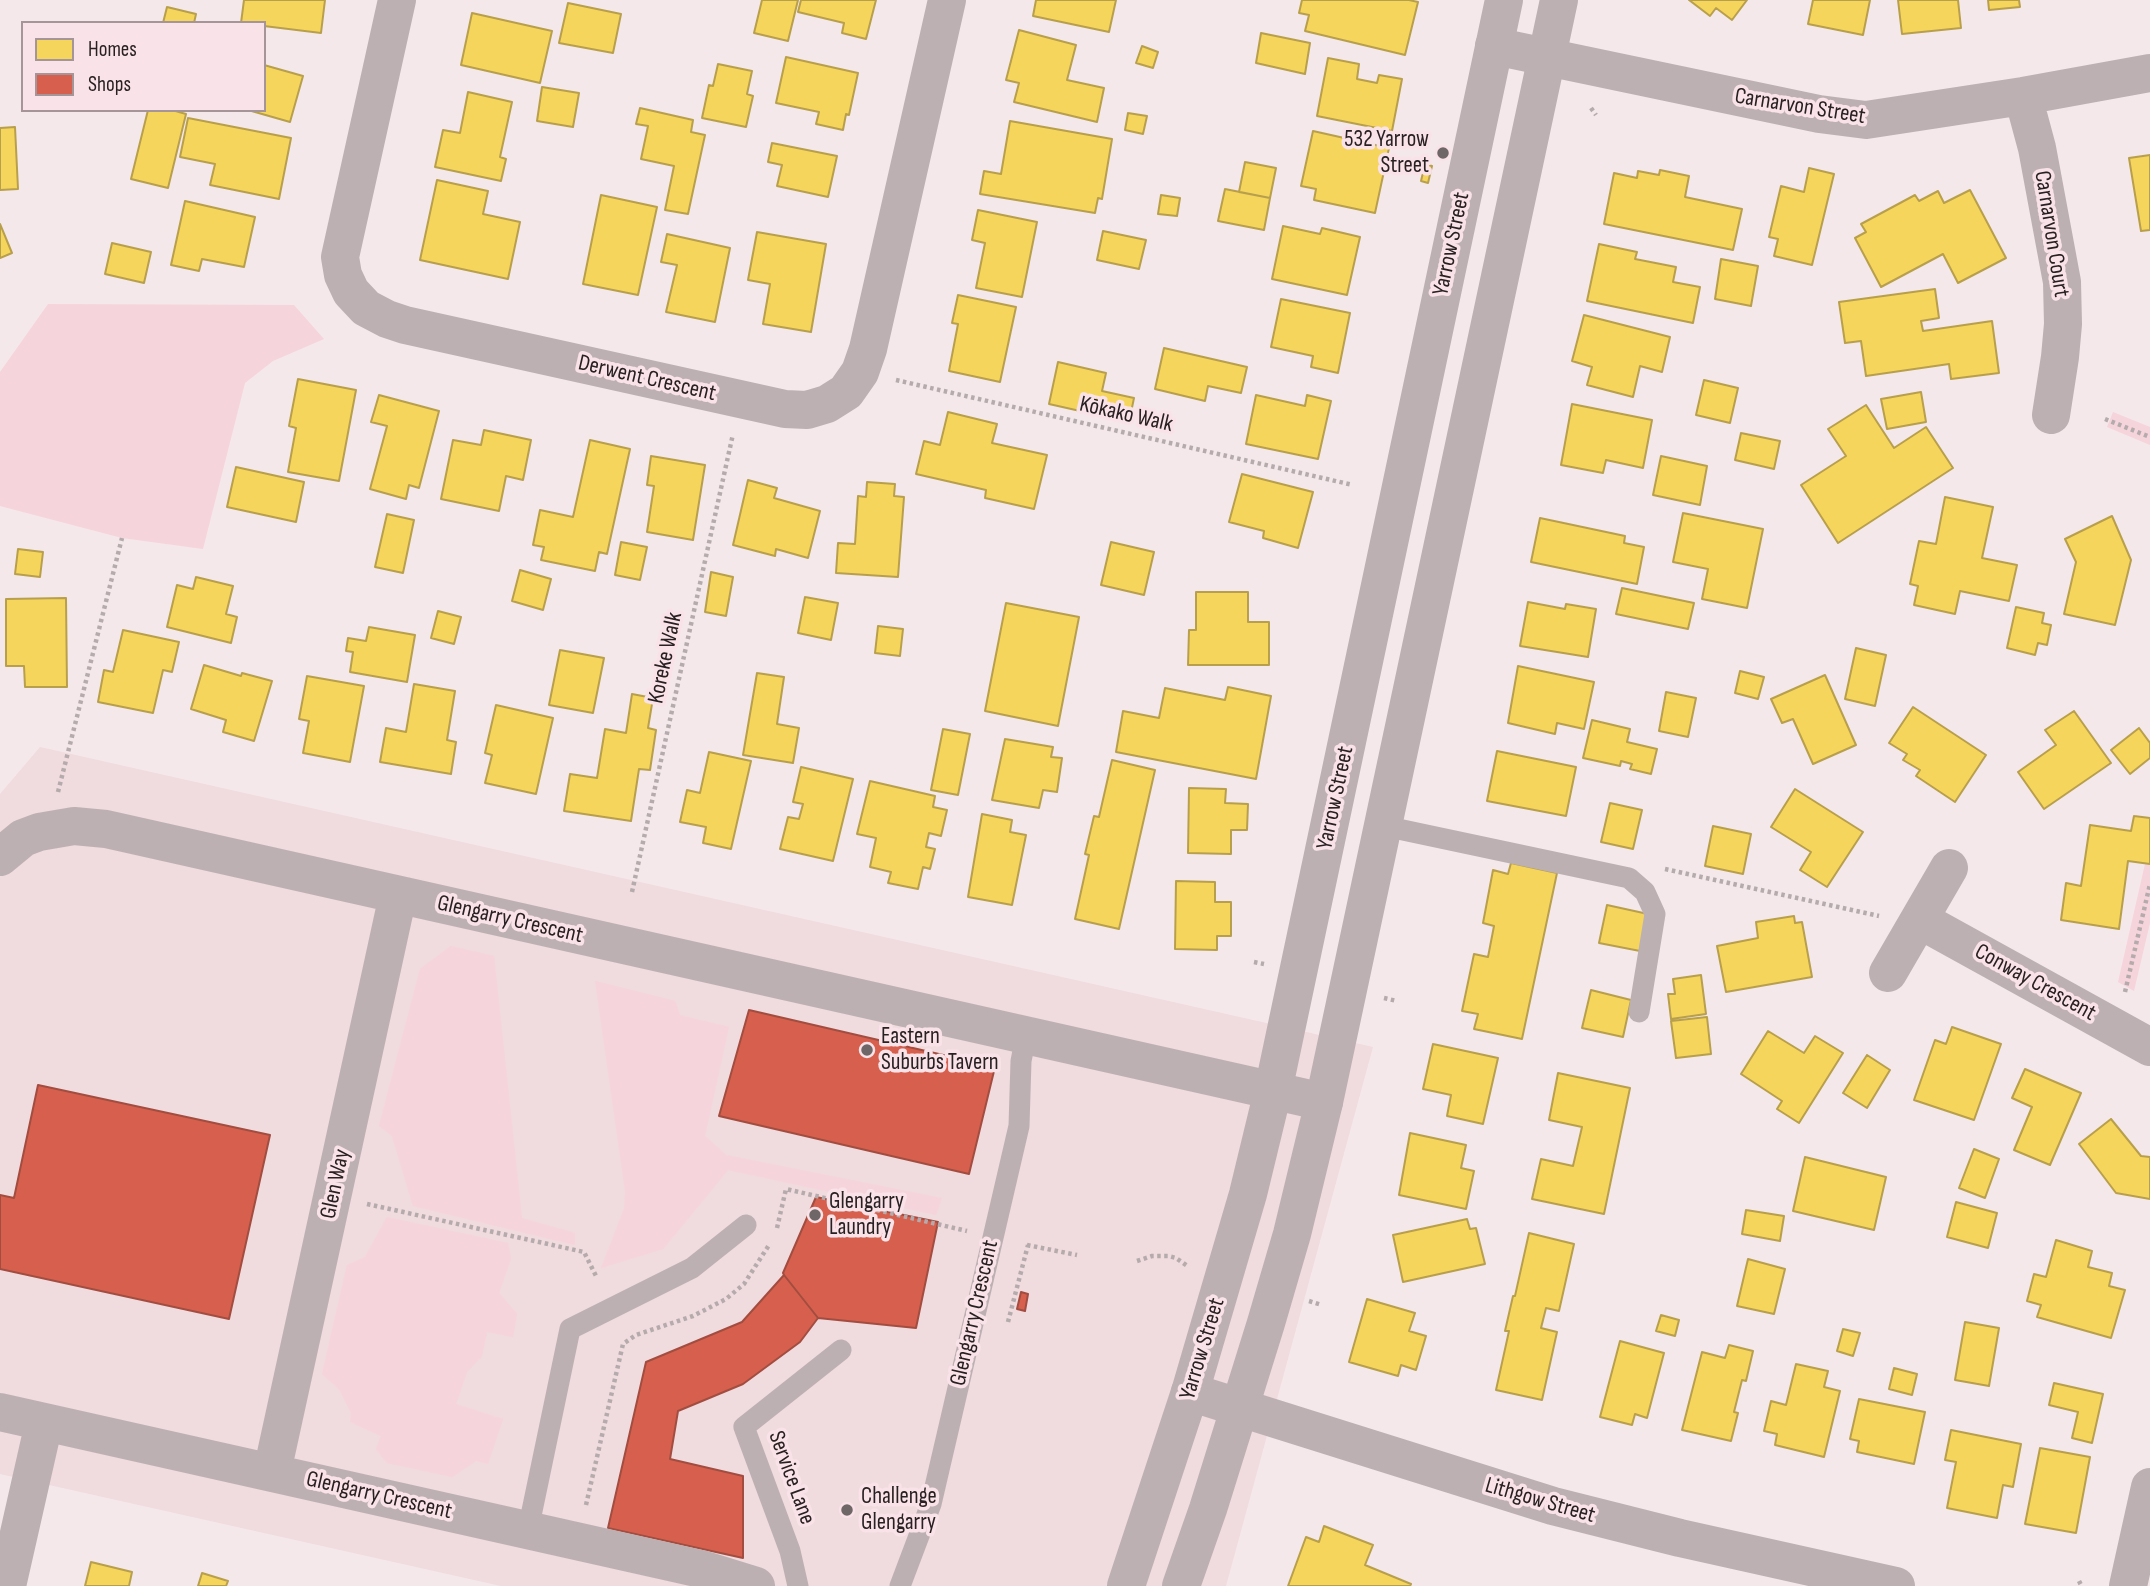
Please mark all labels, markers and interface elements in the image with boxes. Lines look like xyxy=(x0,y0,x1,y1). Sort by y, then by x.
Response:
legend xyxy=(21,21,266,112)
text: Homes xyxy=(88,37,137,62)
text: Shops xyxy=(88,72,131,97)
street label: Carnarvon Street xyxy=(1733,83,1867,131)
place label: 532 Yarrow Street xyxy=(1344,126,1429,180)
marker: 532 Yarrow Street xyxy=(1435,145,1451,161)
street label: Carnarvon Court xyxy=(2027,169,2075,299)
street label: Yarrow Street xyxy=(1428,190,1476,298)
street label: Derwent Crescent xyxy=(575,350,719,408)
street label: Kōkako Walk xyxy=(1077,391,1175,439)
street label: Koreke Walk xyxy=(643,610,689,706)
street label: Yarrow Street xyxy=(1312,744,1360,852)
street label: Glengarry Crescent xyxy=(434,890,586,950)
street label: Conway Crescent xyxy=(1970,938,2100,1028)
place label: Eastern Suburbs Tavern xyxy=(881,1023,999,1077)
marker: Eastern Suburbs Tavern xyxy=(859,1042,875,1058)
street label: Glen Way xyxy=(315,1147,357,1221)
place label: Glengarry Laundry xyxy=(829,1188,904,1242)
marker: Glengarry Laundry xyxy=(807,1207,823,1223)
street label: Glengarry Crescent xyxy=(945,1237,1005,1389)
street label: Yarrow Street xyxy=(1174,1295,1232,1403)
street label: Service Lane xyxy=(761,1427,821,1529)
street label: Glengarry Crescent xyxy=(303,1466,455,1526)
street label: Lithgow Street xyxy=(1482,1472,1598,1530)
place label: Challenge Glengarry xyxy=(861,1483,937,1537)
marker: Challenge Glengarry xyxy=(839,1502,855,1518)

